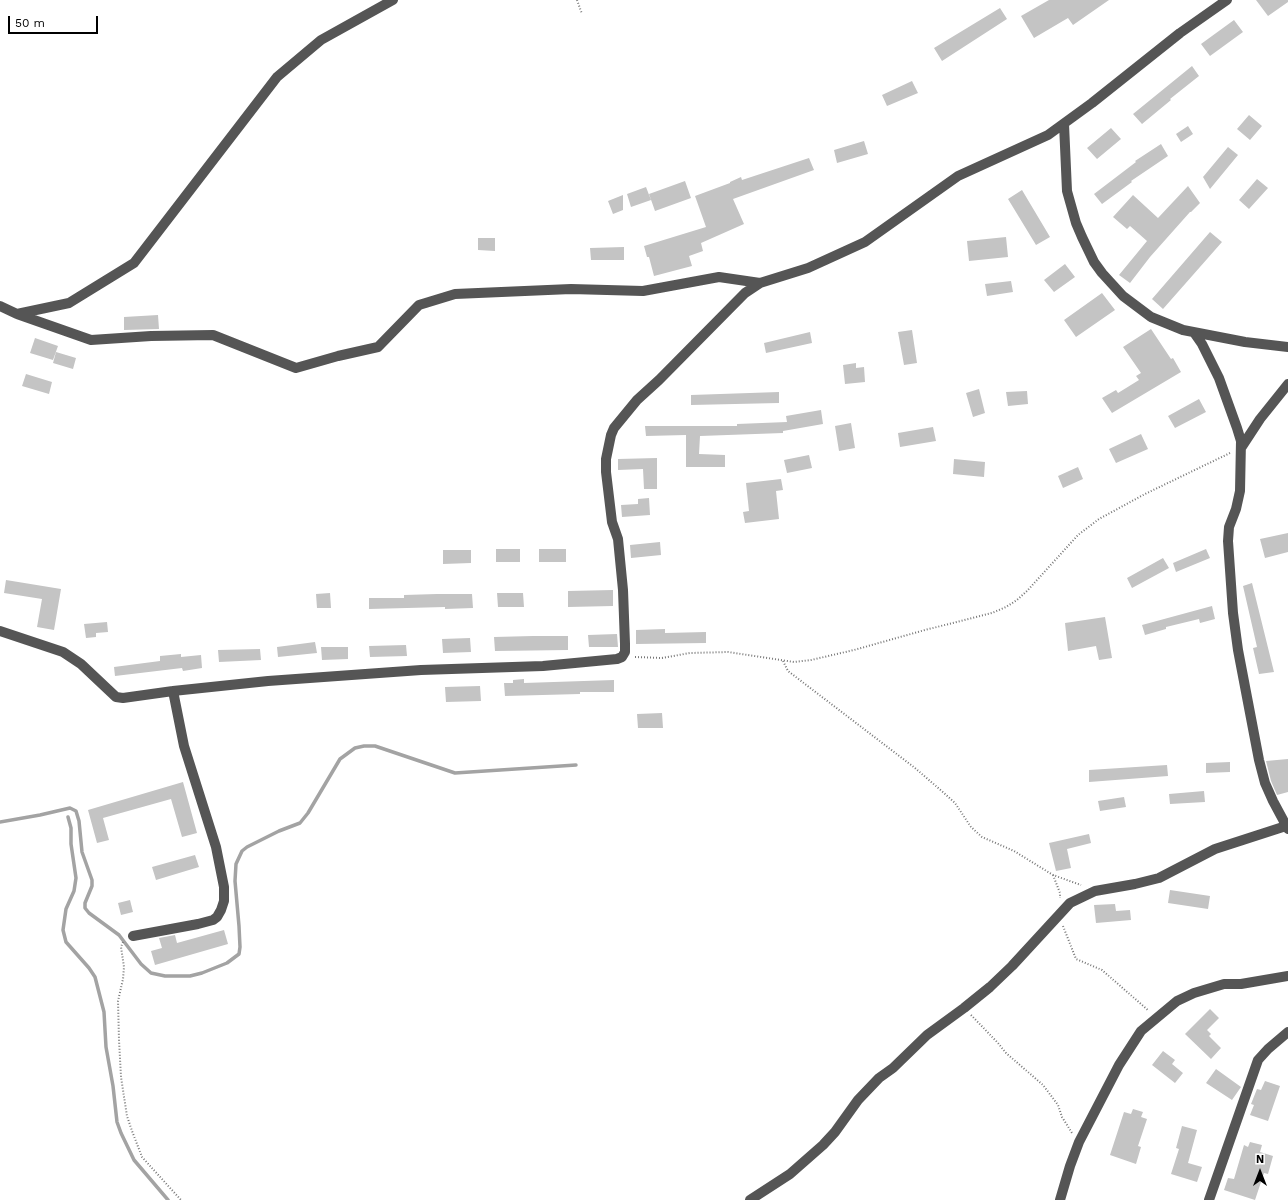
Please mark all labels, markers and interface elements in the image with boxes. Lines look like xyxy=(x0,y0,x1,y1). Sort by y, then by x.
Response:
scale bar xyxy=(10,8,100,34)
text: 50 m xyxy=(15,16,45,30)
north arrow xyxy=(1240,1152,1280,1192)
text: N xyxy=(1256,1153,1264,1166)

